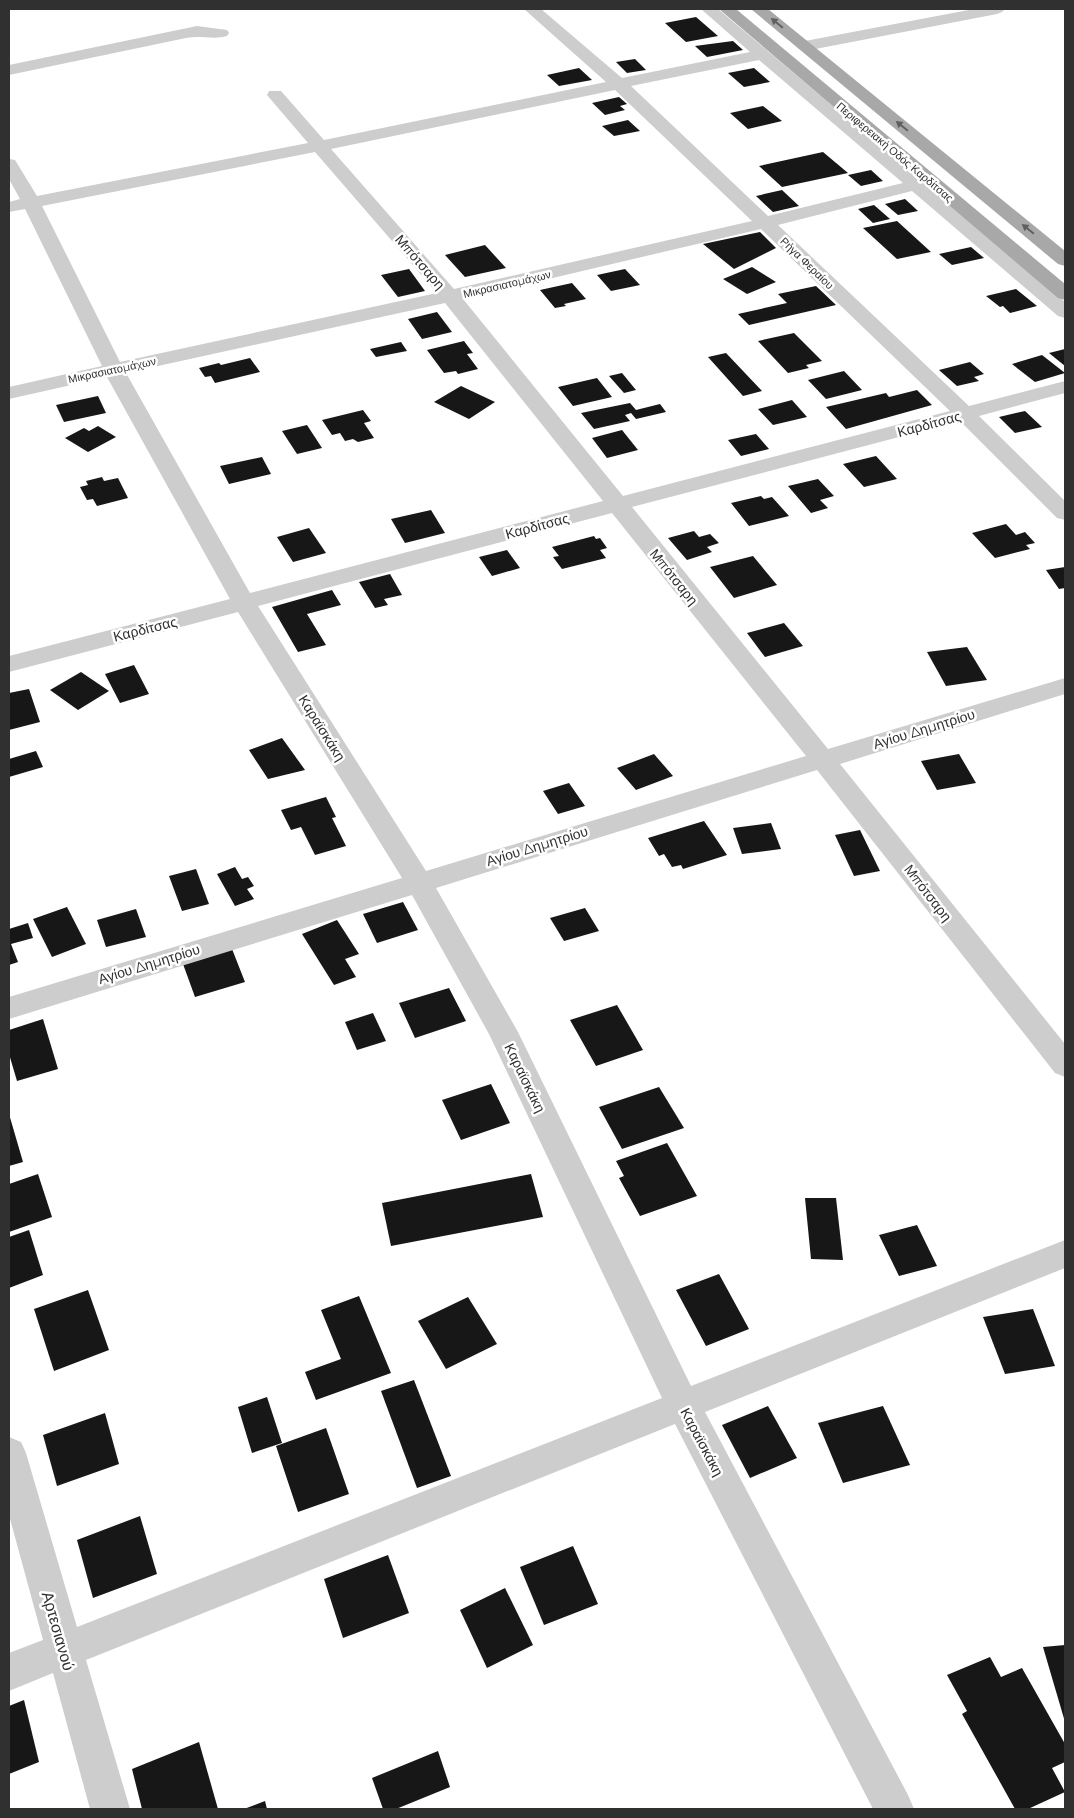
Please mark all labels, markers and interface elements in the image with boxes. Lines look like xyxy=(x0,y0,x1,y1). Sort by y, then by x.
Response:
one-way arrow xyxy=(770,17,783,28)
street label: Περιφερειακή Οδός Καρδίτσας xyxy=(834,99,956,205)
one-way arrow xyxy=(896,121,909,132)
one-way arrow xyxy=(1021,224,1034,235)
street label: Μπότσαρη xyxy=(391,231,449,293)
street label: Ρήγα Φεραίου xyxy=(777,234,837,292)
street label: Μικρασιατομάχων xyxy=(462,267,553,301)
street label: Μικρασιατομάχων xyxy=(67,354,158,386)
street label: Καρδίτσας xyxy=(895,407,963,441)
street label: Καρδίτσας xyxy=(503,509,571,543)
street label: Μπότσαρη xyxy=(646,545,702,609)
street label: Καρδίτσας xyxy=(111,612,179,646)
street label: Καραϊσκάκη xyxy=(295,692,349,764)
street label: Αγίου Δημητρίου xyxy=(871,705,977,753)
street label: Αγίου Δημητρίου xyxy=(484,822,590,870)
street label: Μπότσαρη xyxy=(900,861,956,925)
street label: Αγίου Δημητρίου xyxy=(96,940,202,988)
street label: Καραϊσκάκη xyxy=(501,1040,549,1116)
street label: Καραϊσκάκη xyxy=(676,1405,728,1479)
street label: Αρτεσιανού xyxy=(38,1589,78,1673)

